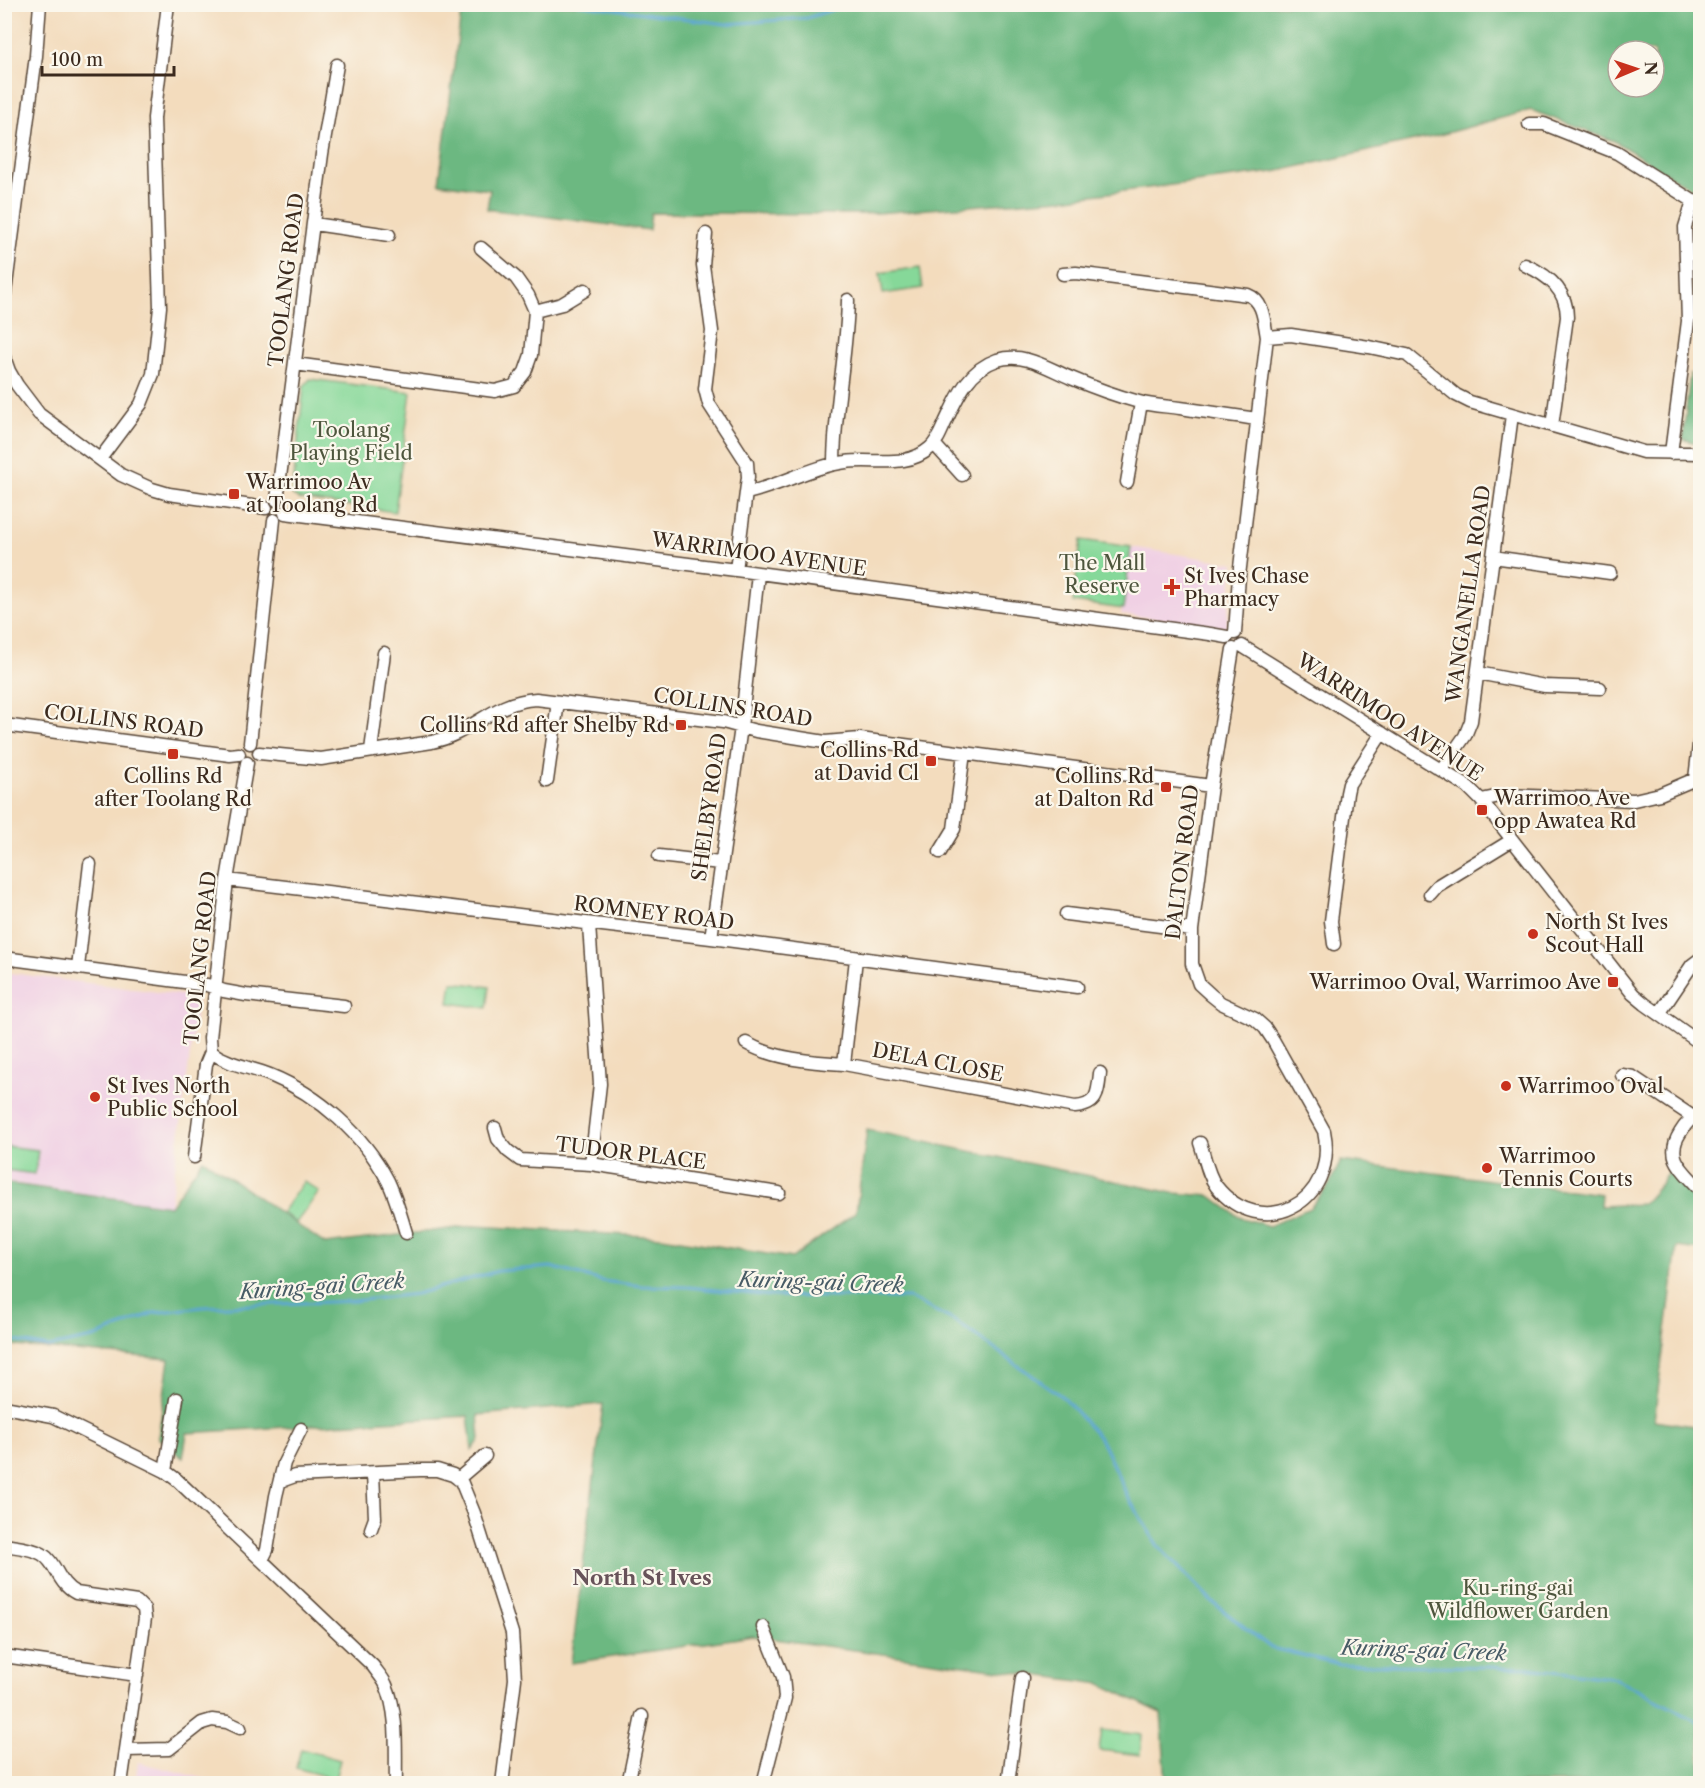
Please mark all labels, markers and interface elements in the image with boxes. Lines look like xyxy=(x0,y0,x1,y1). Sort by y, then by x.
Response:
scale bar xyxy=(42,39,174,77)
north arrow xyxy=(1606,39,1666,99)
text: 100 m xyxy=(51,49,103,71)
text: N xyxy=(1641,61,1661,76)
street label: TOOLANG ROAD xyxy=(263,192,309,368)
park label: Toolang Playing Field xyxy=(289,418,413,465)
place label: Warrimoo Av at Toolang Rd xyxy=(245,470,378,517)
street label: WANGANELLA ROAD xyxy=(1441,484,1495,705)
marker: Warrimoo Av at Toolang Rd xyxy=(227,487,241,501)
street label: WARRIMOO AVENUE xyxy=(649,527,868,581)
park label: The Mall Reserve xyxy=(1059,551,1145,598)
place label: St Ives Chase Pharmacy xyxy=(1184,564,1309,611)
marker: St Ives Chase Pharmacy xyxy=(1165,580,1179,594)
street label: WARRIMOO AVENUE xyxy=(1292,647,1487,786)
street label: COLLINS ROAD xyxy=(652,683,814,731)
street label: COLLINS ROAD xyxy=(43,699,205,743)
place label: Collins Rd after Shelby Rd xyxy=(420,713,669,737)
marker: Collins Rd after Shelby Rd xyxy=(674,718,688,732)
street label: SHELBY ROAD xyxy=(687,731,731,883)
place label: Collins Rd at David Cl xyxy=(814,738,919,785)
marker: Collins Rd after Toolang Rd xyxy=(166,747,180,761)
marker: Collins Rd at David Cl xyxy=(924,754,938,768)
place label: Collins Rd after Toolang Rd xyxy=(94,764,252,811)
place label: Collins Rd at Dalton Rd xyxy=(1034,764,1154,811)
marker: Collins Rd at Dalton Rd xyxy=(1159,780,1173,794)
street label: DALTON ROAD xyxy=(1161,783,1203,941)
place label: Warrimoo Ave opp Awatea Rd xyxy=(1493,786,1636,833)
marker: Warrimoo Ave opp Awatea Rd xyxy=(1475,803,1489,817)
street label: TOOLANG ROAD xyxy=(179,870,221,1046)
street label: ROMNEY ROAD xyxy=(572,891,736,935)
place label: North St Ives Scout Hall xyxy=(1545,910,1668,957)
marker: North St Ives Scout Hall xyxy=(1526,927,1540,941)
place label: Warrimoo Oval, Warrimoo Ave xyxy=(1308,970,1601,994)
marker: Warrimoo Oval, Warrimoo Ave xyxy=(1606,975,1620,989)
street label: DELA CLOSE xyxy=(870,1038,1006,1086)
place label: St Ives North Public School xyxy=(107,1074,238,1121)
place label: Warrimoo Oval xyxy=(1517,1074,1664,1098)
marker: Warrimoo Oval xyxy=(1499,1079,1513,1093)
marker: St Ives North Public School xyxy=(88,1090,102,1104)
street label: TUDOR PLACE xyxy=(554,1132,708,1174)
place label: Warrimoo Tennis Courts xyxy=(1498,1144,1633,1191)
marker: Warrimoo Tennis Courts xyxy=(1480,1161,1494,1175)
water label: Kuring-gai Creek xyxy=(736,1267,904,1297)
water label: Kuring-gai Creek xyxy=(237,1268,405,1304)
district label: North St Ives xyxy=(572,1565,712,1590)
park label: Ku-ring-gai Wildflower Garden xyxy=(1426,1576,1609,1623)
water label: Kuring-gai Creek xyxy=(1339,1635,1507,1665)

